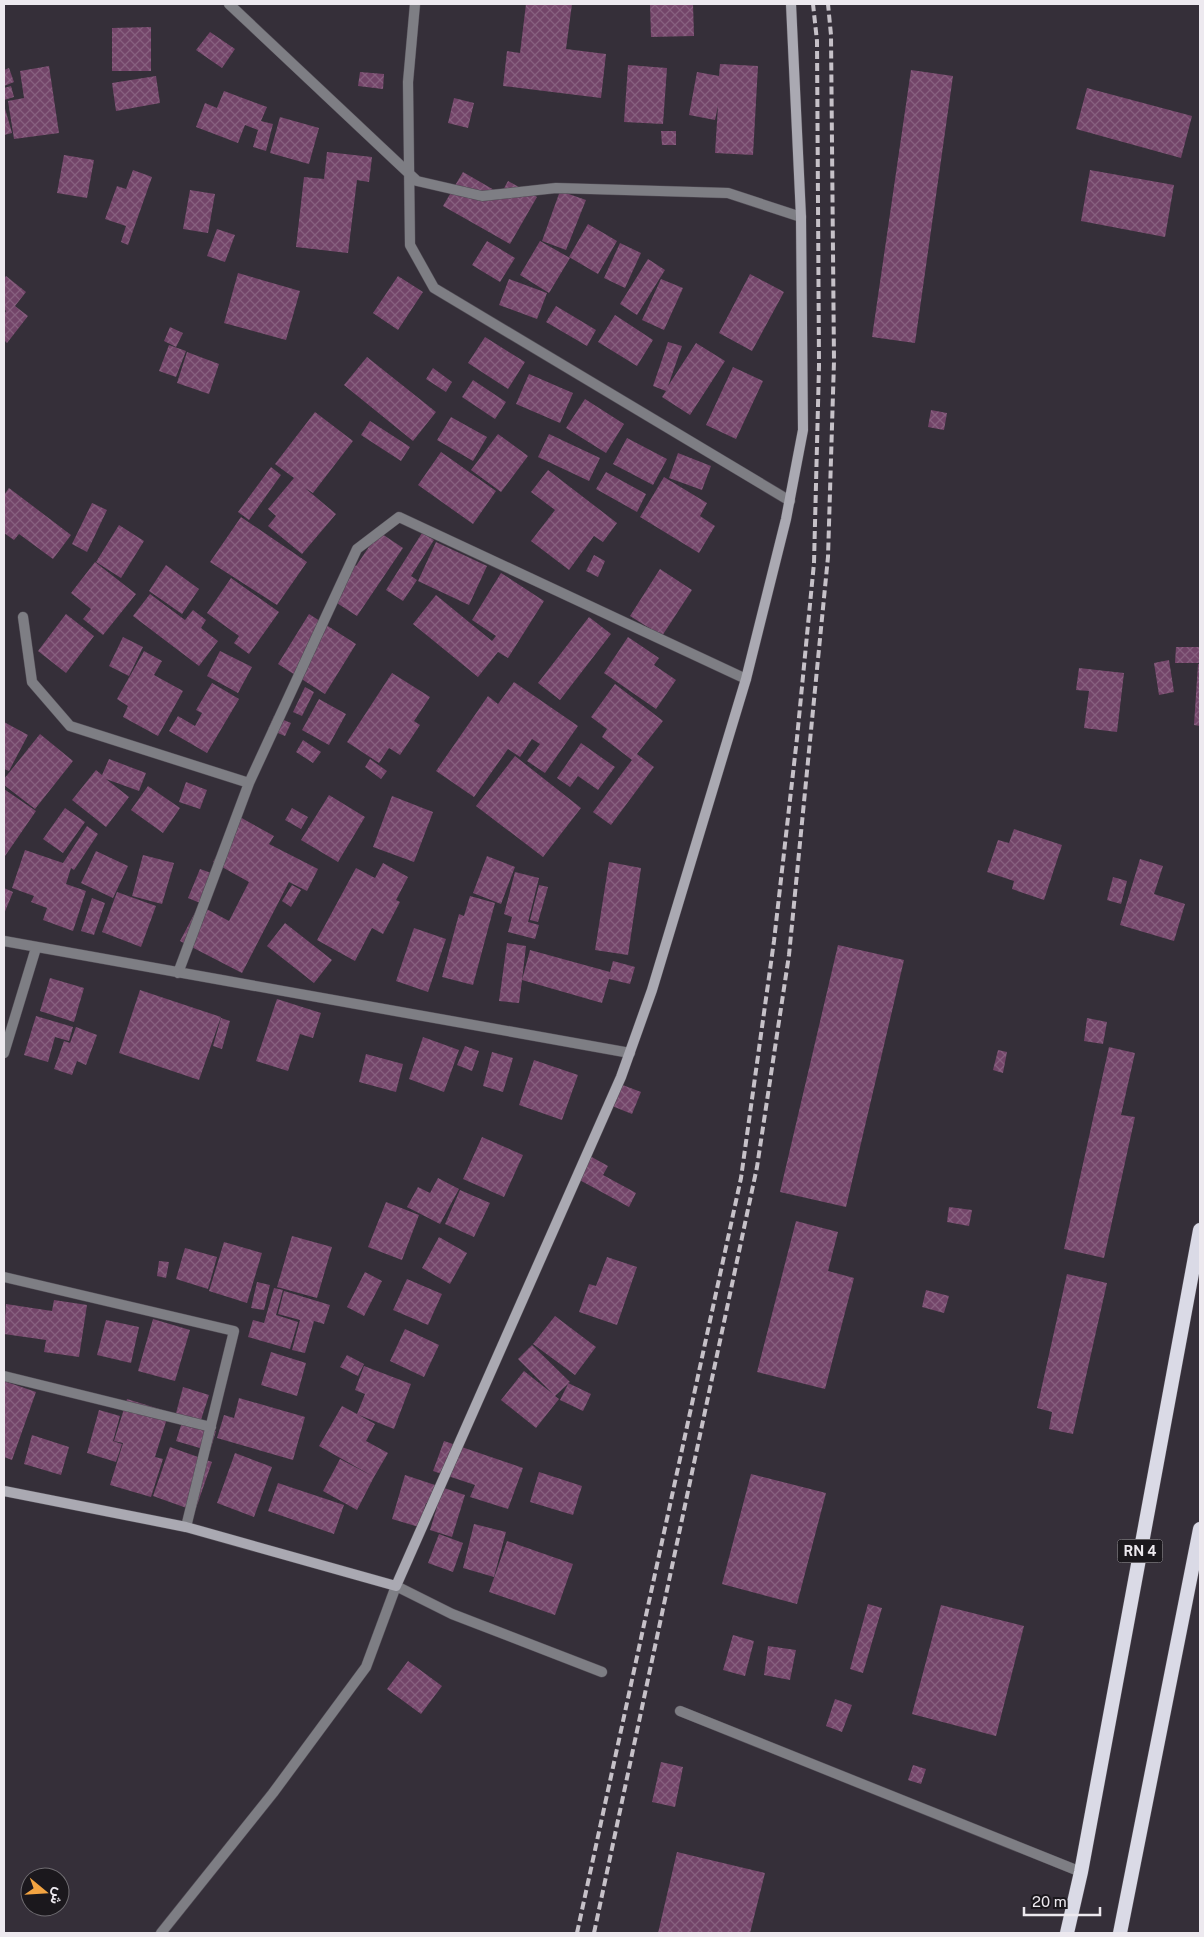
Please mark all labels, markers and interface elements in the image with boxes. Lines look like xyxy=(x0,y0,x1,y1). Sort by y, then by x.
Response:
road number: RN 4 xyxy=(1118,1540,1162,1562)
north arrow xyxy=(20,1867,70,1917)
scale bar xyxy=(1024,1884,1100,1916)
text: ش xyxy=(46,1885,68,1907)
text: 20 m xyxy=(1032,1893,1067,1910)

